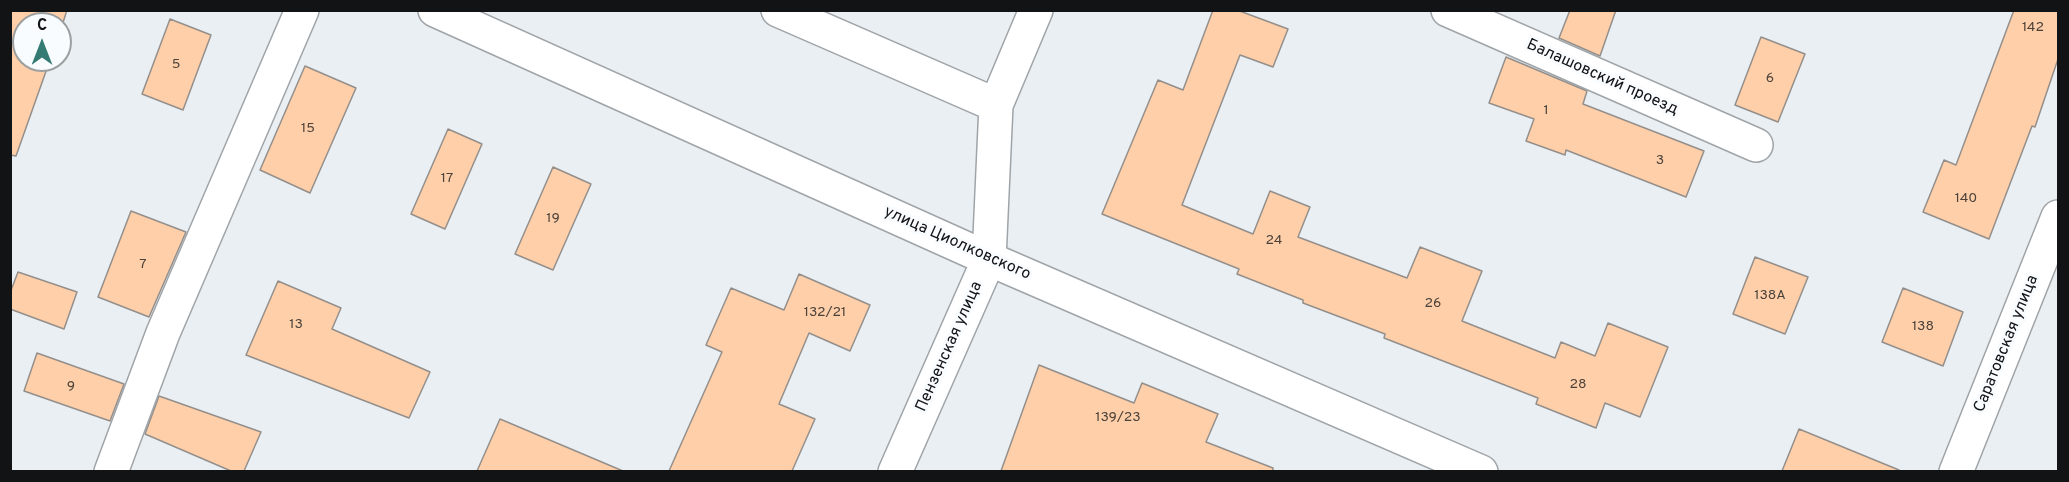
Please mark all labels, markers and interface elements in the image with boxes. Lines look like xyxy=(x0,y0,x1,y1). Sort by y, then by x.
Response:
north arrow xyxy=(12,12,72,72)
text: С xyxy=(37,16,47,36)
house number: 142 xyxy=(2022,20,2044,36)
street label: Балашовский проезд xyxy=(1523,36,1681,120)
house number: 5 xyxy=(172,57,180,73)
house number: 6 xyxy=(1766,71,1774,87)
house number: 1 xyxy=(1543,103,1549,119)
house number: 15 xyxy=(301,121,315,137)
house number: 3 xyxy=(1656,153,1664,169)
house number: 17 xyxy=(441,171,453,187)
house number: 140 xyxy=(1955,191,1977,207)
street label: улица Циолковского xyxy=(881,203,1033,285)
house number: 19 xyxy=(546,211,560,227)
house number: 24 xyxy=(1265,233,1283,249)
house number: 7 xyxy=(139,257,147,273)
street label: Саратовская улица xyxy=(1971,273,2043,415)
street label: Пензенская улица xyxy=(913,279,987,415)
house number: 138А xyxy=(1754,288,1786,304)
house number: 26 xyxy=(1425,296,1441,312)
house number: 132/21 xyxy=(804,305,846,321)
house number: 13 xyxy=(289,317,303,333)
house number: 138 xyxy=(1912,319,1934,335)
house number: 28 xyxy=(1569,377,1587,393)
house number: 9 xyxy=(67,379,75,395)
house number: 139/23 xyxy=(1095,410,1141,426)

